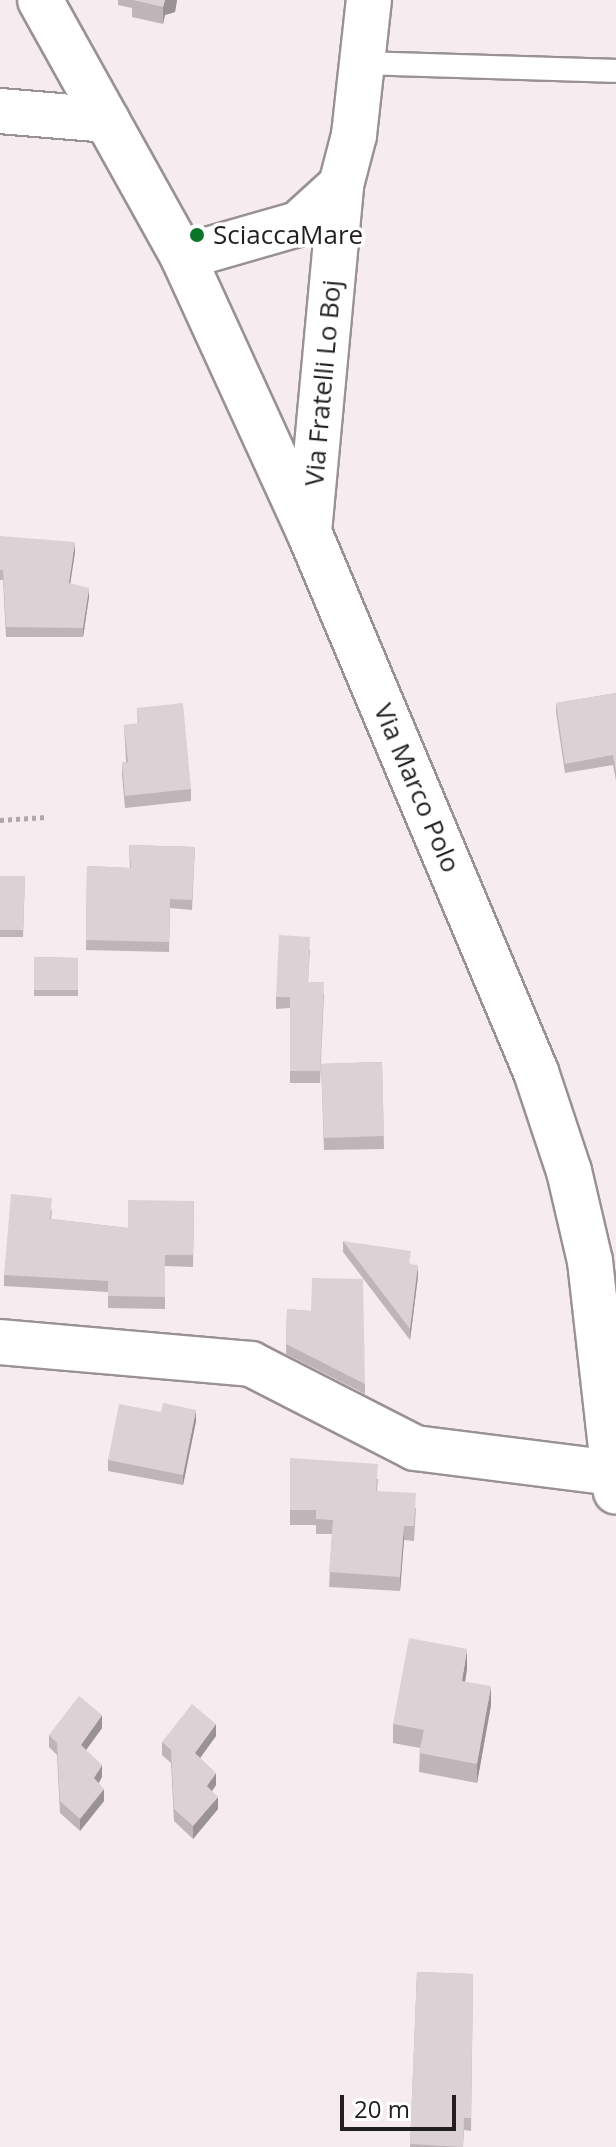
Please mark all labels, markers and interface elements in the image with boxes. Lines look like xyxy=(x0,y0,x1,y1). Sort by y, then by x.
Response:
place label: SciaccaMare xyxy=(213,219,363,251)
marker: SciaccaMare xyxy=(188,226,206,244)
street label: Via Fratelli Lo Boj xyxy=(298,279,348,487)
street label: Via Marco Polo xyxy=(367,699,467,877)
scale bar xyxy=(344,2079,460,2129)
text: 20 m xyxy=(354,2092,410,2125)

